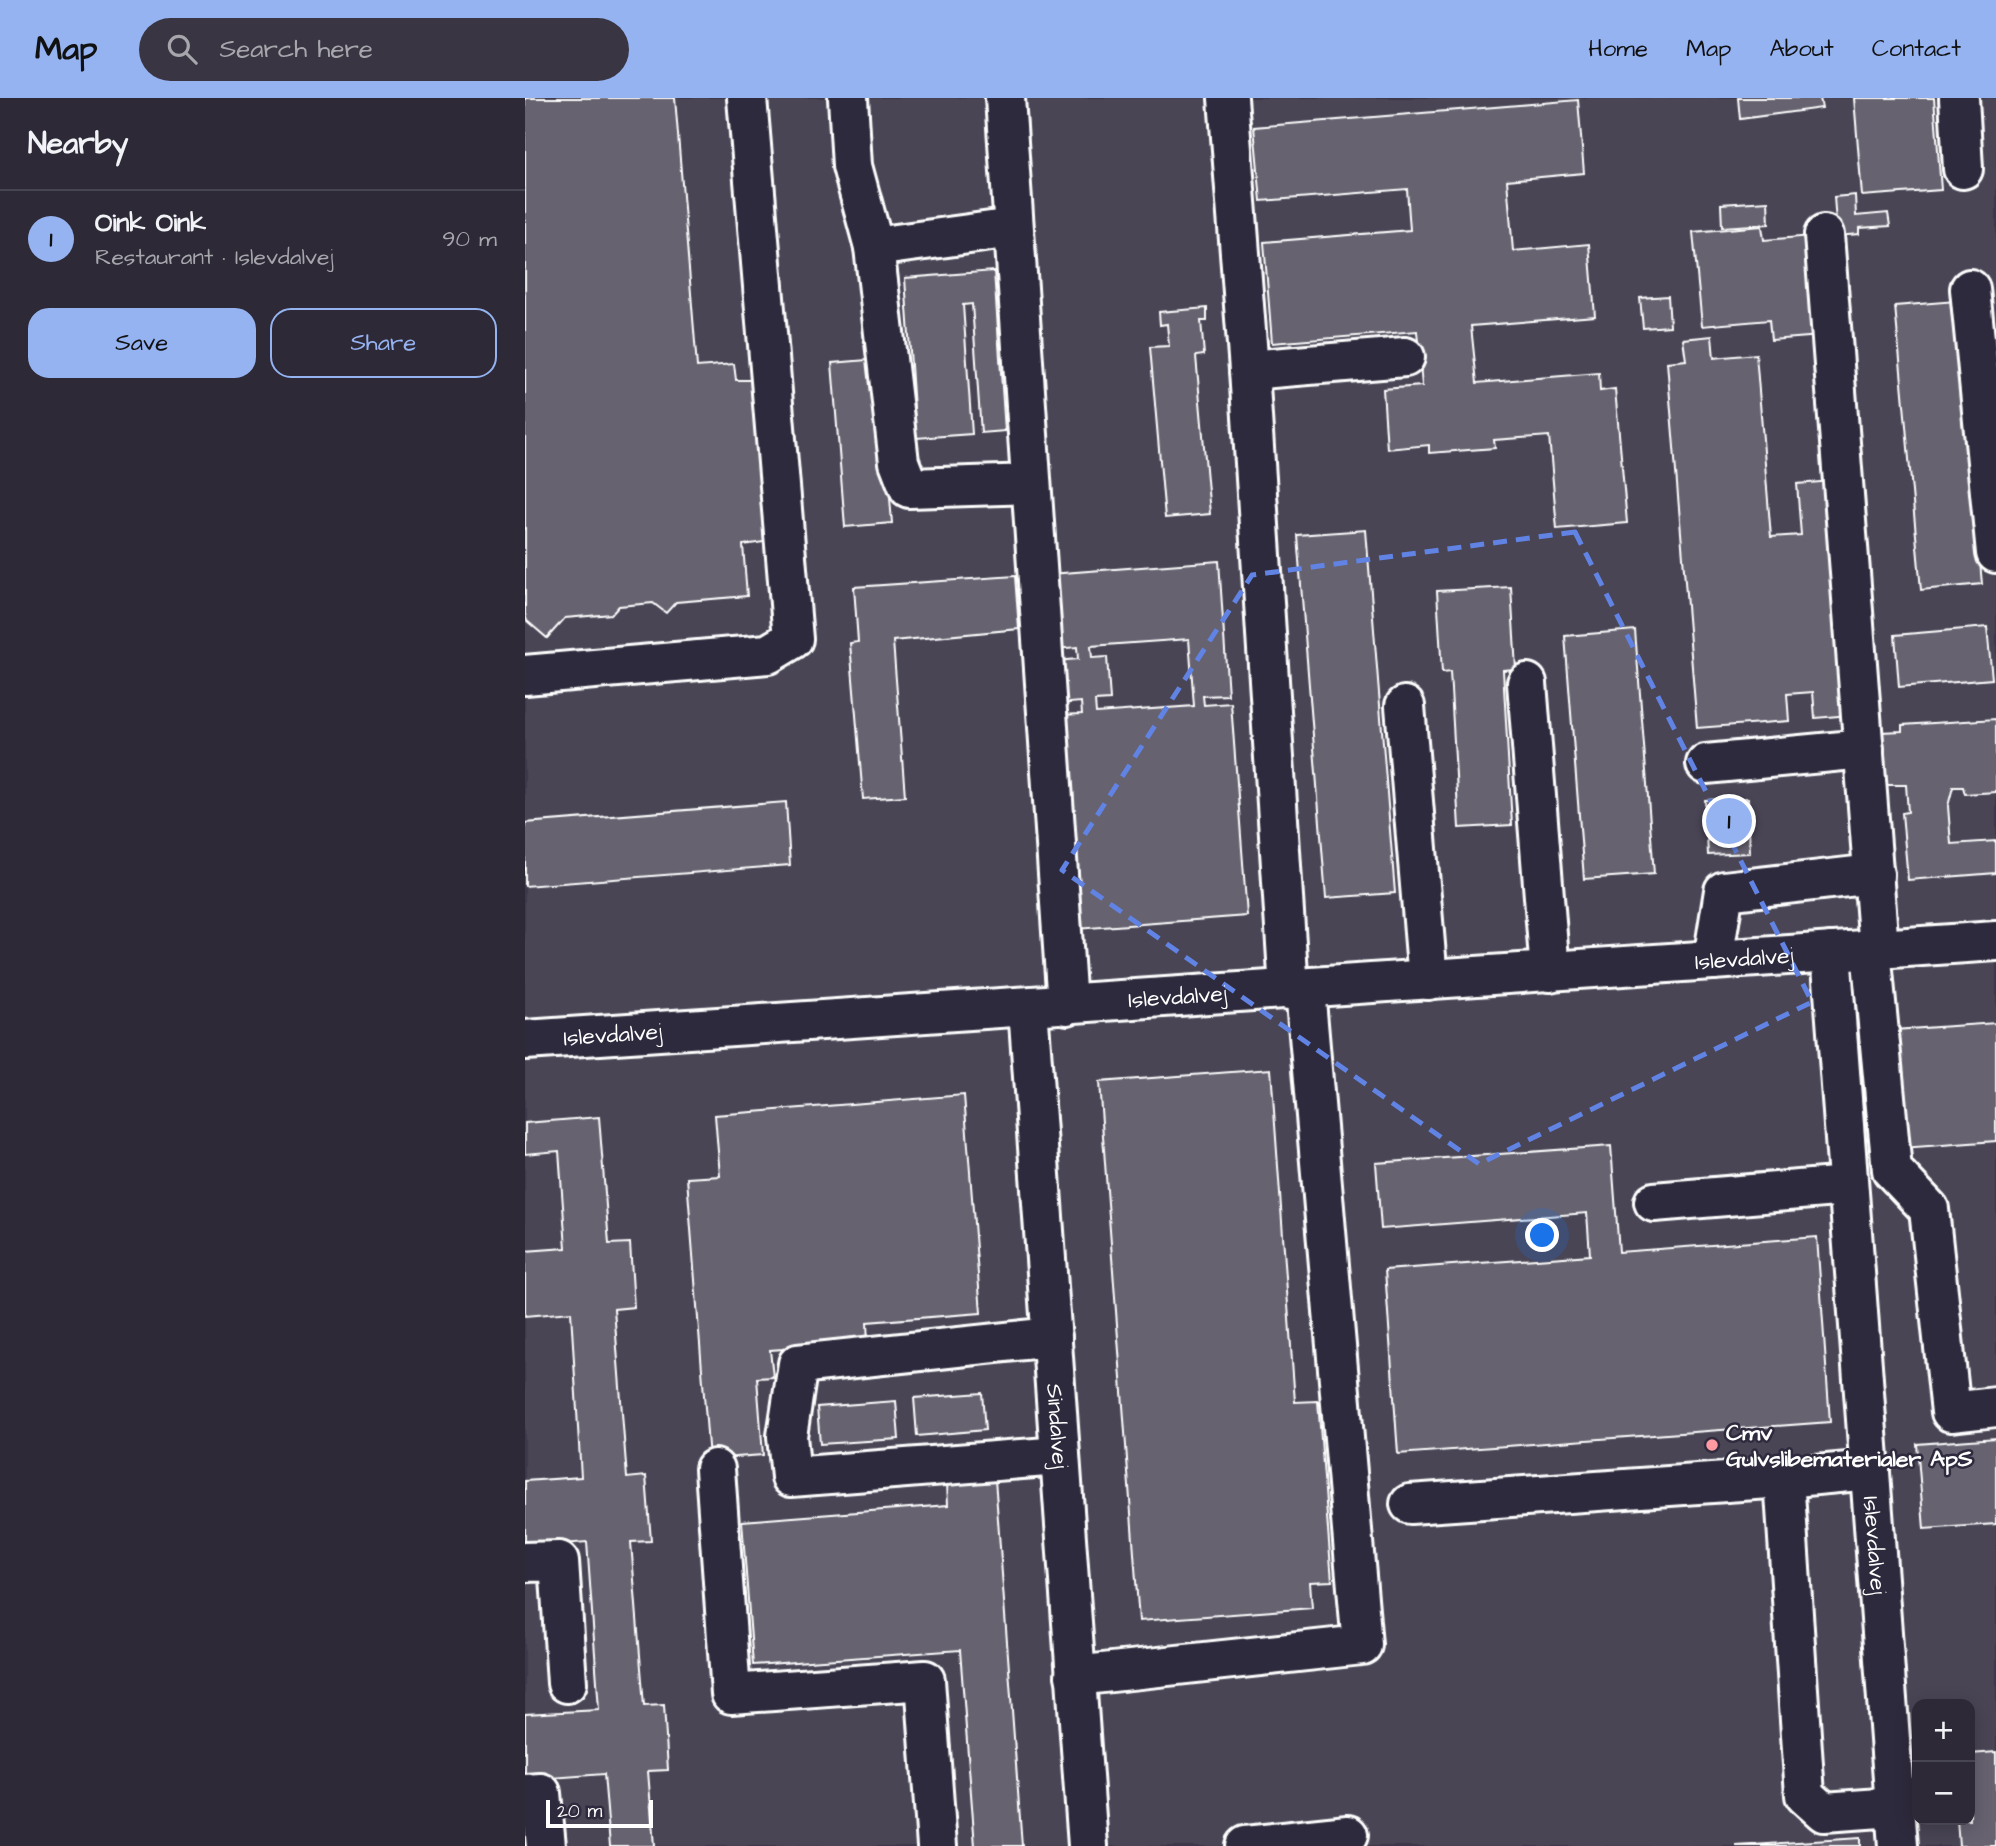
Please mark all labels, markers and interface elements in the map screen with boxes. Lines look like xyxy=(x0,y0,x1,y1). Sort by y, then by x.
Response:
search box xyxy=(139,18,629,81)
text: Map xyxy=(35,26,97,72)
icon: search xyxy=(163,30,201,68)
text: Search here xyxy=(219,31,373,67)
text: Home xyxy=(1588,32,1648,66)
text: Map xyxy=(1686,32,1731,66)
text: About xyxy=(1769,32,1834,66)
text: Contact xyxy=(1872,32,1961,66)
text: Nearby xyxy=(28,123,128,165)
text: Oink Oink xyxy=(95,205,206,241)
text: 1 xyxy=(50,223,52,255)
text: 90 m xyxy=(442,223,497,255)
text: Restaurant · Islevdalvej xyxy=(95,241,334,273)
button: Save xyxy=(28,308,256,378)
button: Share xyxy=(270,308,497,378)
pin: 1 xyxy=(1706,795,1752,847)
street label: Islevdalvej xyxy=(1694,940,1795,978)
street label: Islevdalvej xyxy=(1127,978,1228,1016)
street label: Islevdalvej xyxy=(563,1016,663,1054)
your location xyxy=(1525,1218,1559,1252)
street label: Sindalvej xyxy=(1038,1382,1076,1470)
place label: Cmv Gulvslibematerialer ApS xyxy=(1726,1417,1973,1475)
marker: Cmv Gulvslibematerialer ApS xyxy=(1704,1437,1720,1453)
street label: Islevdalvej xyxy=(1855,1495,1894,1596)
map controls xyxy=(1912,1699,1975,1825)
button: + xyxy=(1912,1699,1975,1762)
button: − xyxy=(1912,1762,1975,1825)
scale bar xyxy=(546,1797,653,1829)
text: 20 m xyxy=(557,1798,602,1825)

